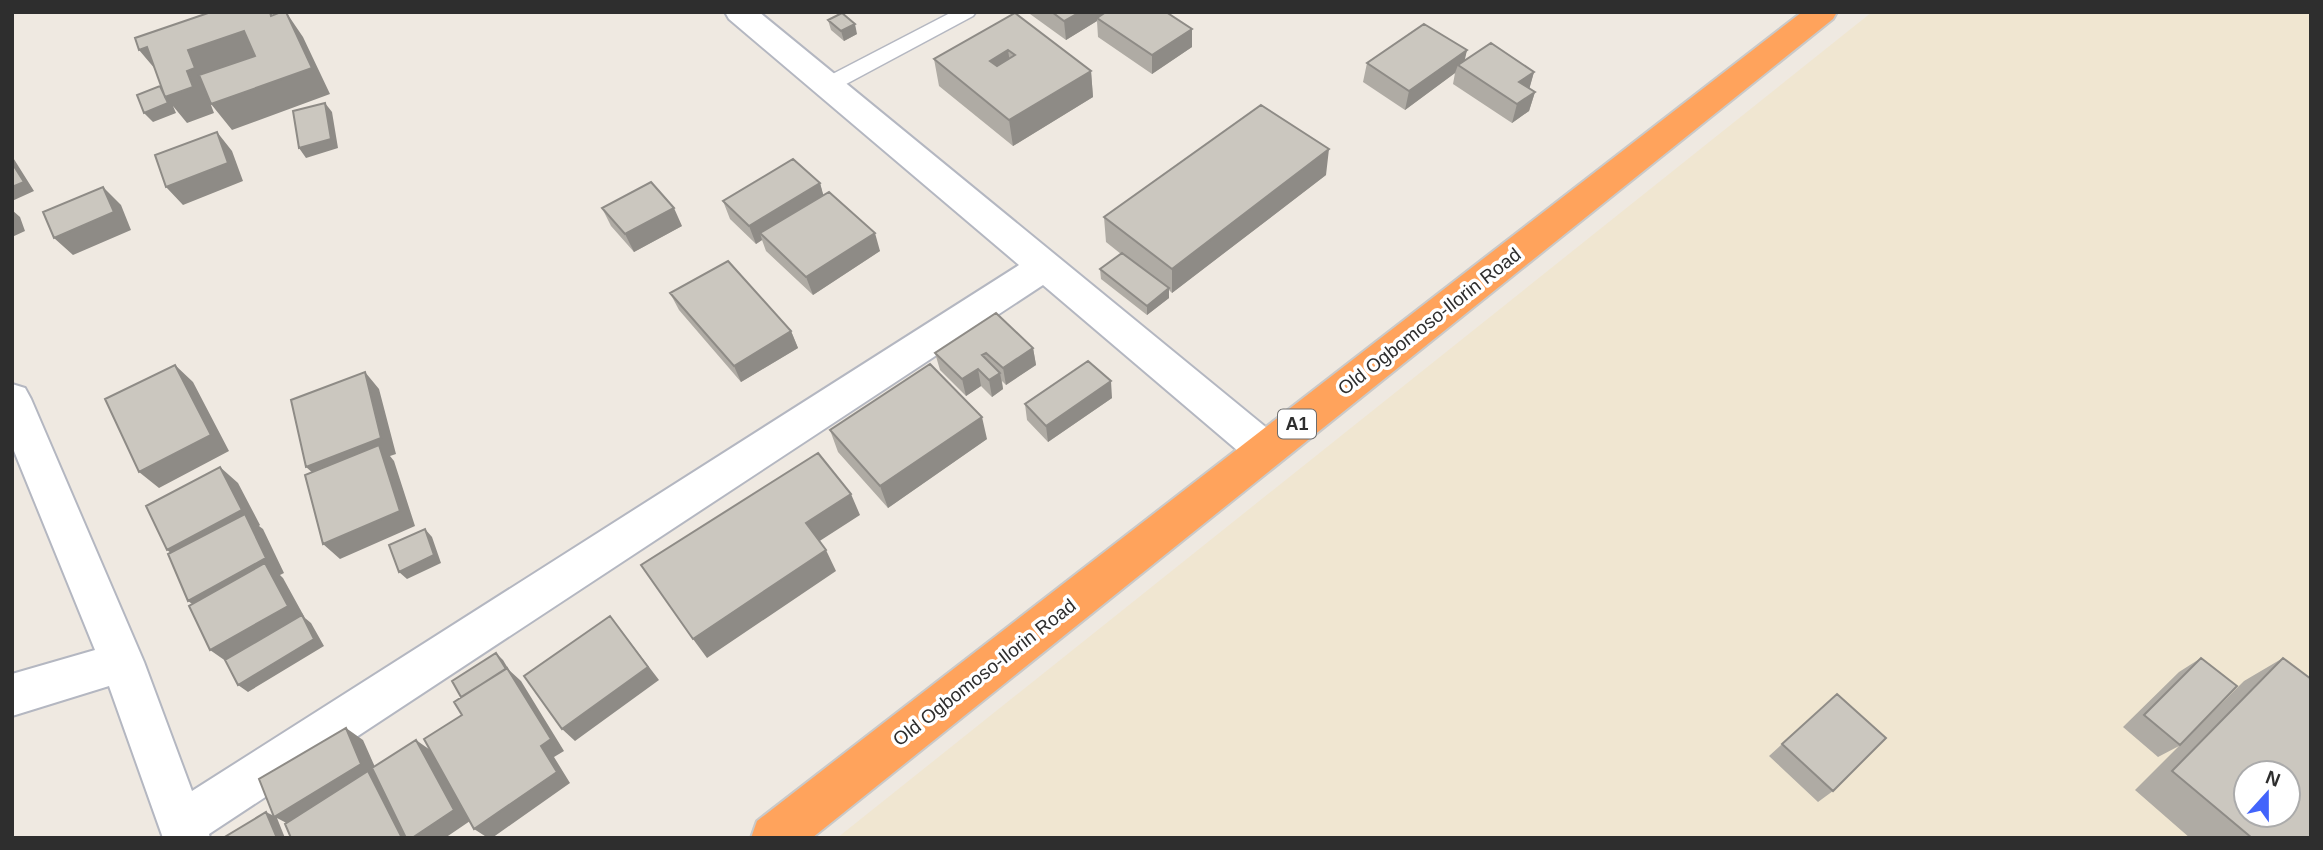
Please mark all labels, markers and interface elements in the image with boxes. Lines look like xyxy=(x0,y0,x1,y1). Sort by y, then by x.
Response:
street label: Old Ogbomoso-Ilorin Road xyxy=(1334,244,1525,399)
road number: A1 xyxy=(1278,410,1316,438)
street label: Old Ogbomoso-Ilorin Road xyxy=(889,595,1080,750)
north arrow xyxy=(2232,759,2302,829)
text: N xyxy=(2263,766,2283,791)

